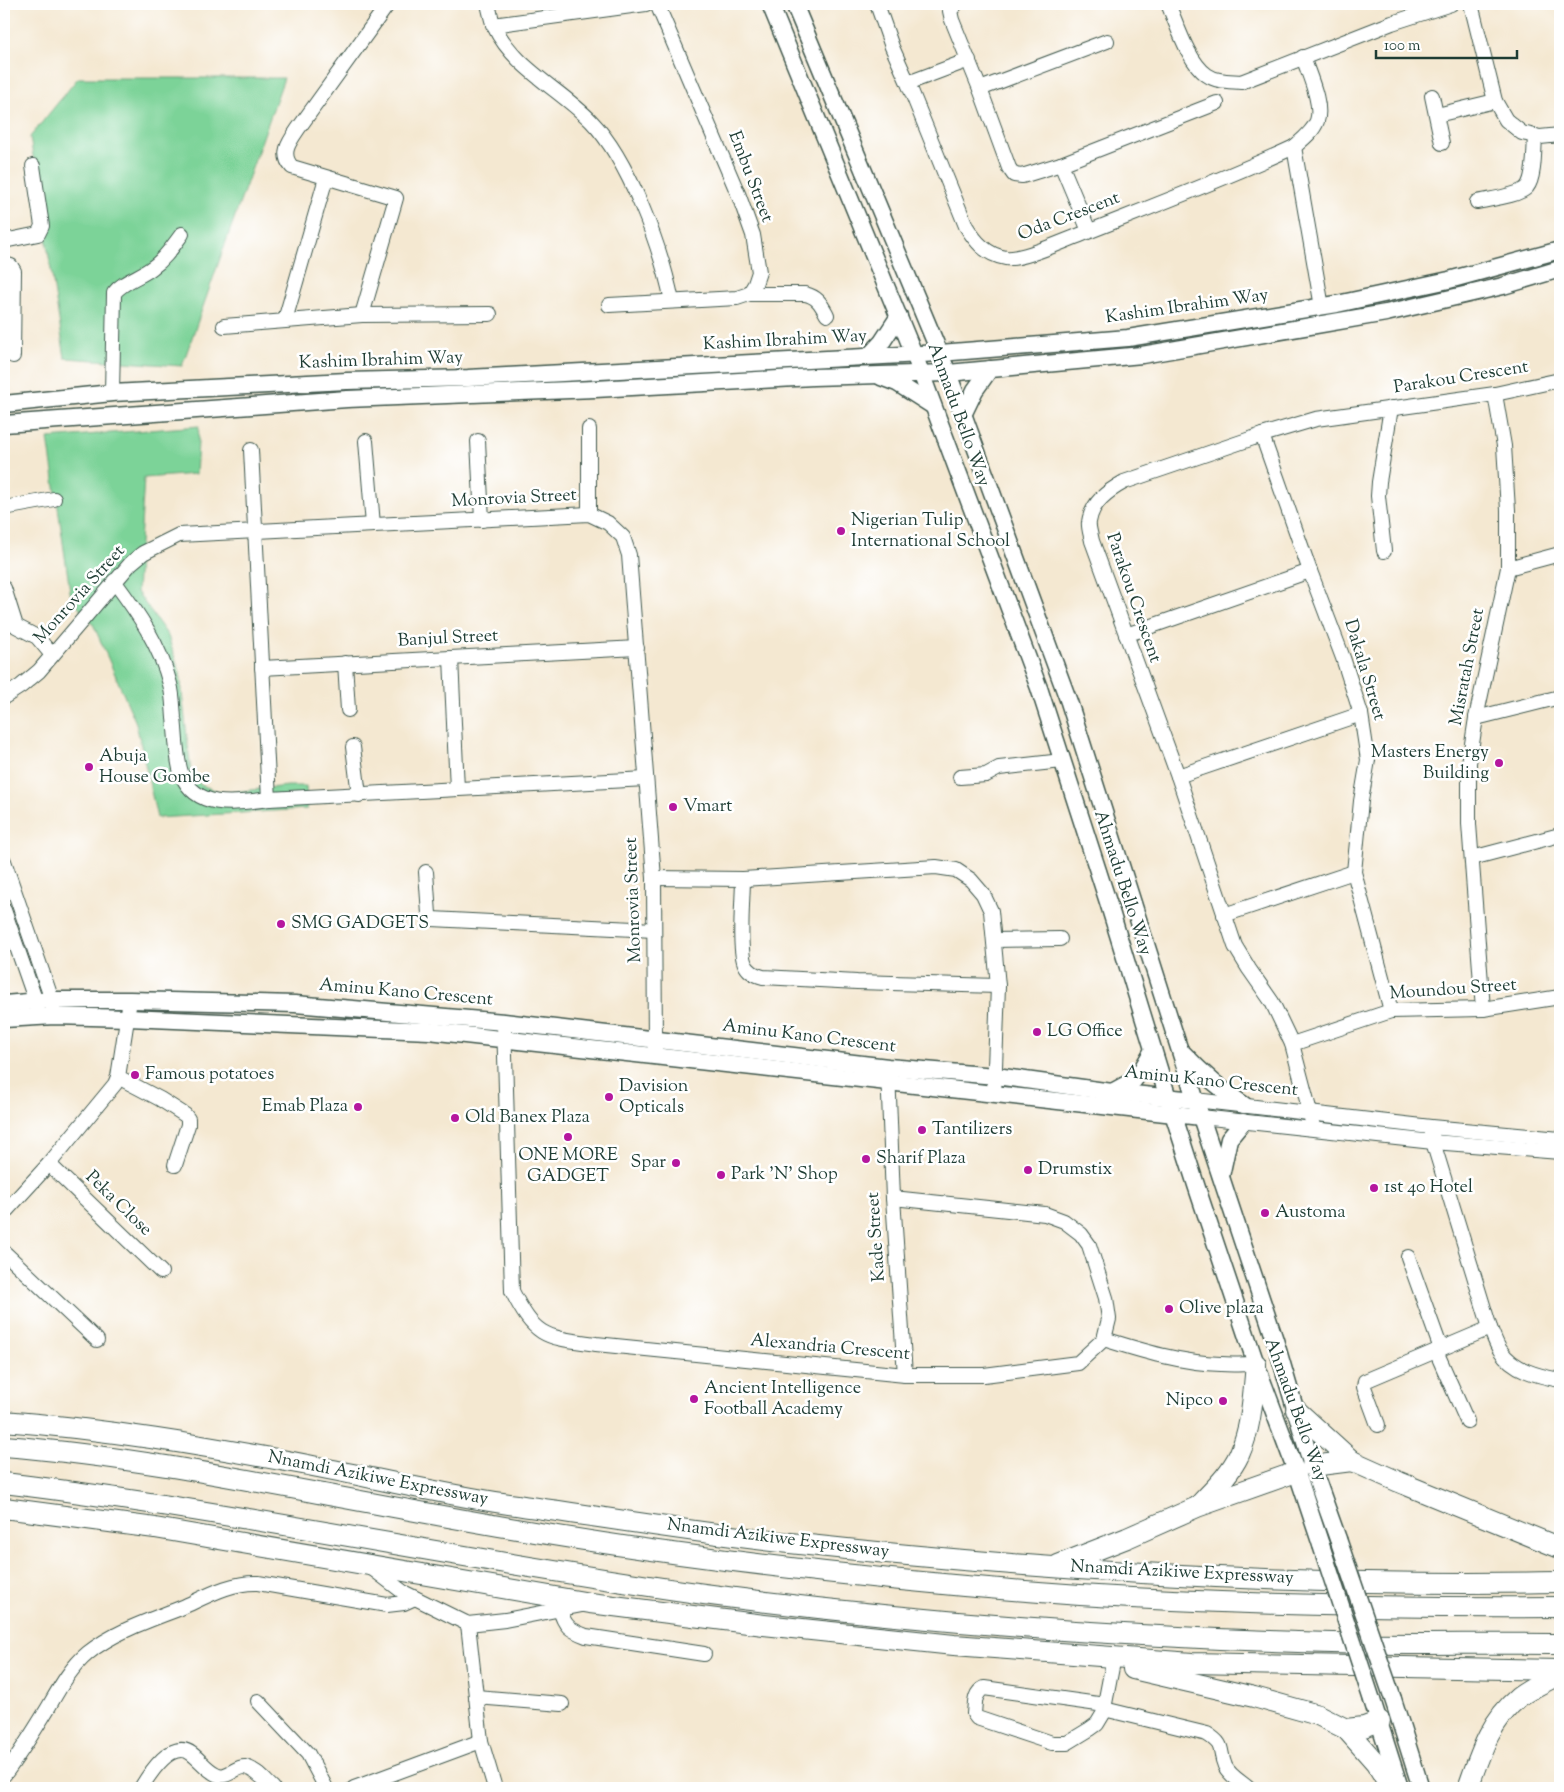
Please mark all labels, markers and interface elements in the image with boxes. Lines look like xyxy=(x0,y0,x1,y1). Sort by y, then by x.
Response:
scale bar xyxy=(1376,28,1518,60)
text: 100 m xyxy=(1384,36,1421,57)
street label: Embu Street xyxy=(721,127,779,227)
street label: Oda Crescent xyxy=(1014,186,1124,248)
street label: Kashim Ibrahim Way xyxy=(1104,283,1270,331)
street label: Kashim Ibrahim Way xyxy=(702,324,868,358)
street label: Ahmadu Bello Way xyxy=(920,339,996,491)
street label: Kashim Ibrahim Way xyxy=(298,345,464,377)
street label: Parakou Crescent xyxy=(1392,355,1530,401)
street label: Monrovia Street xyxy=(451,483,577,515)
place label: Nigerian Tulip International School xyxy=(851,508,1010,555)
marker: Nigerian Tulip International School xyxy=(835,525,847,537)
street label: Parakou Crescent xyxy=(1099,529,1167,667)
street label: Monrovia Street xyxy=(28,540,132,650)
street label: Misratah Street xyxy=(1444,606,1492,728)
street label: Dakala Street xyxy=(1336,616,1392,724)
street label: Banjul Street xyxy=(397,623,499,655)
place label: Masters Energy Building xyxy=(1371,740,1489,787)
place label: Abuja House Gombe xyxy=(99,744,210,791)
marker: Masters Energy Building xyxy=(1493,757,1505,769)
marker: Abuja House Gombe xyxy=(83,761,95,773)
place label: Vmart xyxy=(683,794,732,820)
marker: Vmart xyxy=(667,801,679,813)
street label: Ahmadu Bello Way xyxy=(1086,807,1158,959)
street label: Monrovia Street xyxy=(619,837,649,963)
place label: SMG GADGETS xyxy=(291,911,429,937)
marker: SMG GADGETS xyxy=(275,918,287,930)
street label: Aminu Kano Crescent xyxy=(318,972,494,1014)
street label: Moundou Street xyxy=(1389,973,1517,1007)
street label: Aminu Kano Crescent xyxy=(721,1013,897,1061)
place label: LG Office xyxy=(1047,1019,1123,1045)
marker: LG Office xyxy=(1031,1026,1043,1038)
street label: Aminu Kano Crescent xyxy=(1123,1060,1299,1104)
place label: Famous potatoes xyxy=(145,1062,274,1088)
marker: Famous potatoes xyxy=(129,1069,141,1081)
place label: Davision Opticals xyxy=(619,1074,689,1121)
marker: Davision Opticals xyxy=(603,1091,615,1103)
place label: Emab Plaza xyxy=(262,1094,348,1120)
marker: Emab Plaza xyxy=(352,1101,364,1113)
place label: Old Banex Plaza xyxy=(465,1105,590,1131)
marker: Old Banex Plaza xyxy=(449,1112,461,1124)
place label: Tantilizers xyxy=(932,1117,1012,1143)
marker: Tantilizers xyxy=(916,1124,928,1136)
marker: ONE MORE GADGET xyxy=(562,1131,574,1143)
place label: ONE MORE GADGET xyxy=(518,1143,618,1190)
place label: Sharif Plaza xyxy=(876,1146,966,1172)
place label: Spar xyxy=(630,1150,666,1176)
marker: Sharif Plaza xyxy=(860,1153,872,1165)
marker: Spar xyxy=(670,1157,682,1169)
place label: Drumstix xyxy=(1038,1157,1113,1183)
place label: Park 'N' Shop xyxy=(731,1162,838,1188)
marker: Drumstix xyxy=(1022,1164,1034,1176)
street label: Peka Close xyxy=(79,1165,157,1243)
marker: Park 'N' Shop xyxy=(715,1169,727,1181)
place label: 1st 40 Hotel xyxy=(1384,1175,1473,1201)
marker: 1st 40 Hotel xyxy=(1368,1182,1380,1194)
street label: Kade Street xyxy=(861,1191,893,1283)
place label: Austoma xyxy=(1275,1200,1346,1226)
marker: Austoma xyxy=(1259,1207,1271,1219)
place label: Olive plaza xyxy=(1179,1296,1264,1322)
marker: Olive plaza xyxy=(1163,1303,1175,1315)
street label: Alexandria Crescent xyxy=(749,1328,911,1368)
street label: Ahmadu Bello Way xyxy=(1257,1334,1333,1486)
place label: Ancient Intelligence Football Academy xyxy=(704,1376,861,1423)
place label: Nipco xyxy=(1166,1388,1213,1414)
marker: Ancient Intelligence Football Academy xyxy=(688,1393,700,1405)
marker: Nipco xyxy=(1217,1395,1229,1407)
street label: Nnamdi Azikiwe Expressway xyxy=(266,1445,490,1513)
street label: Nnamdi Azikiwe Expressway xyxy=(665,1512,891,1566)
street label: Nnamdi Azikiwe Expressway xyxy=(1070,1554,1294,1592)

